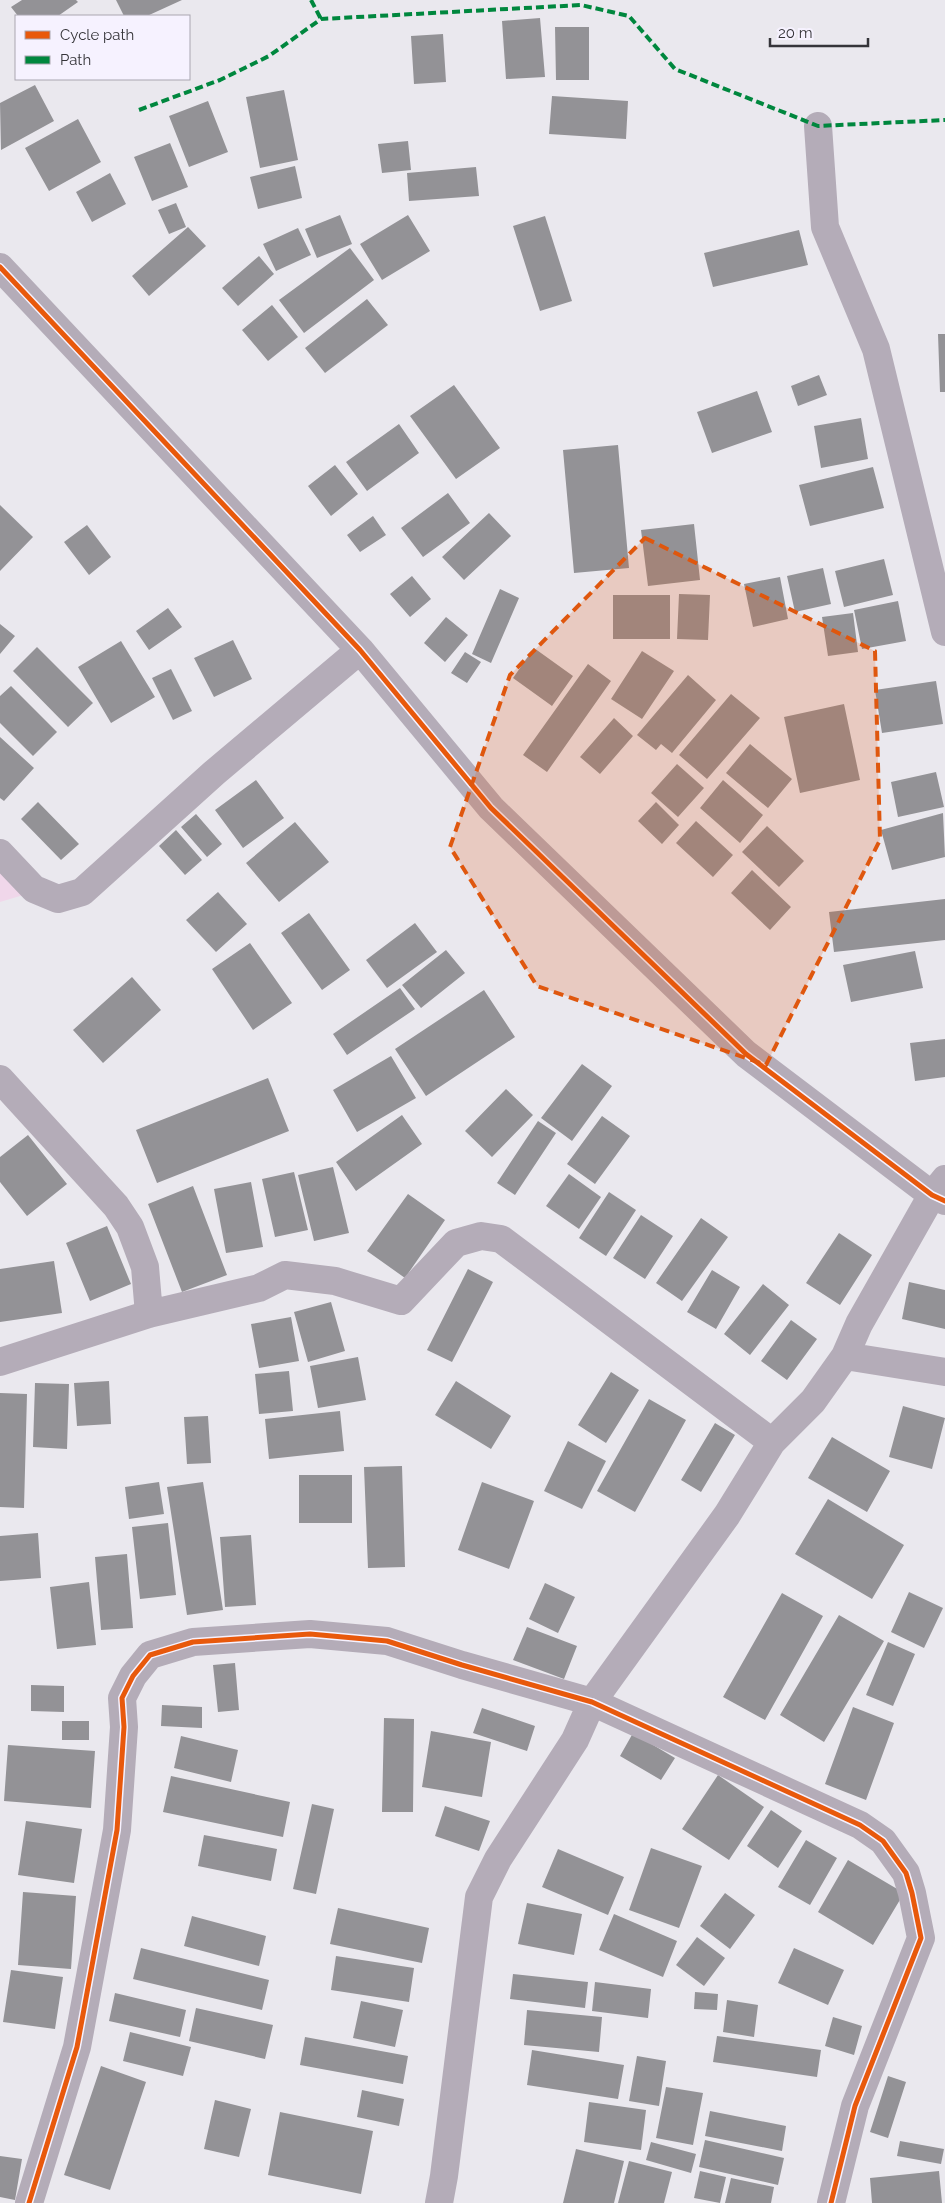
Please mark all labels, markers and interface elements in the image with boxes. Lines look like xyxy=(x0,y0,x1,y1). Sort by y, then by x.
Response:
legend xyxy=(15,15,190,80)
scale bar xyxy=(770,15,868,47)
text: 20 m xyxy=(778,24,813,42)
text: Cycle path xyxy=(60,26,134,44)
text: Path xyxy=(60,51,91,69)

